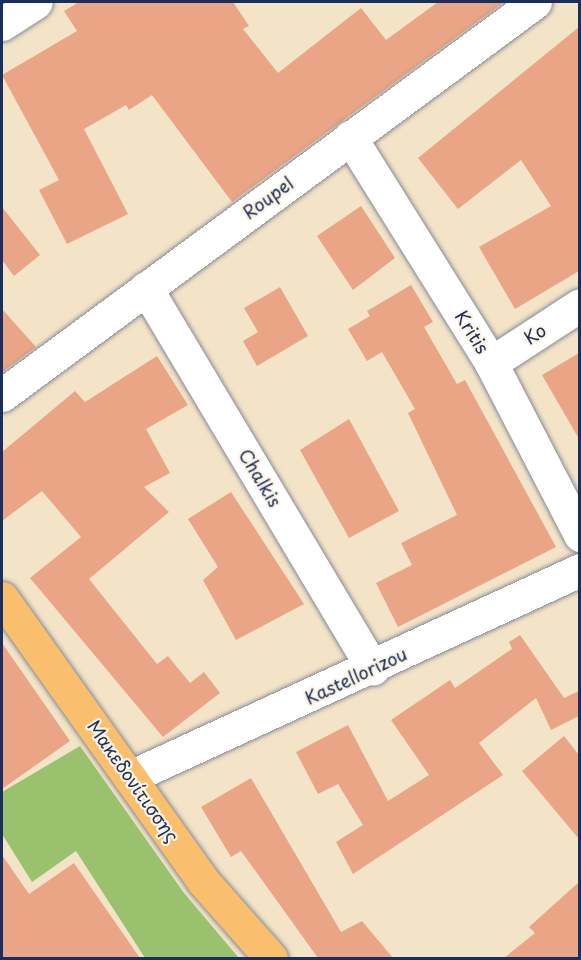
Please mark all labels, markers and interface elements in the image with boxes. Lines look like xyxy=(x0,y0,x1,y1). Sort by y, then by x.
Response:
street label: Roupel xyxy=(239,172,297,224)
street label: Kritis xyxy=(451,307,493,357)
street label: Ko xyxy=(520,319,550,349)
street label: Chalkis xyxy=(234,445,286,511)
street label: Kastellorizou xyxy=(302,643,410,709)
street label: Μακεδονίτισσης xyxy=(83,716,183,846)

